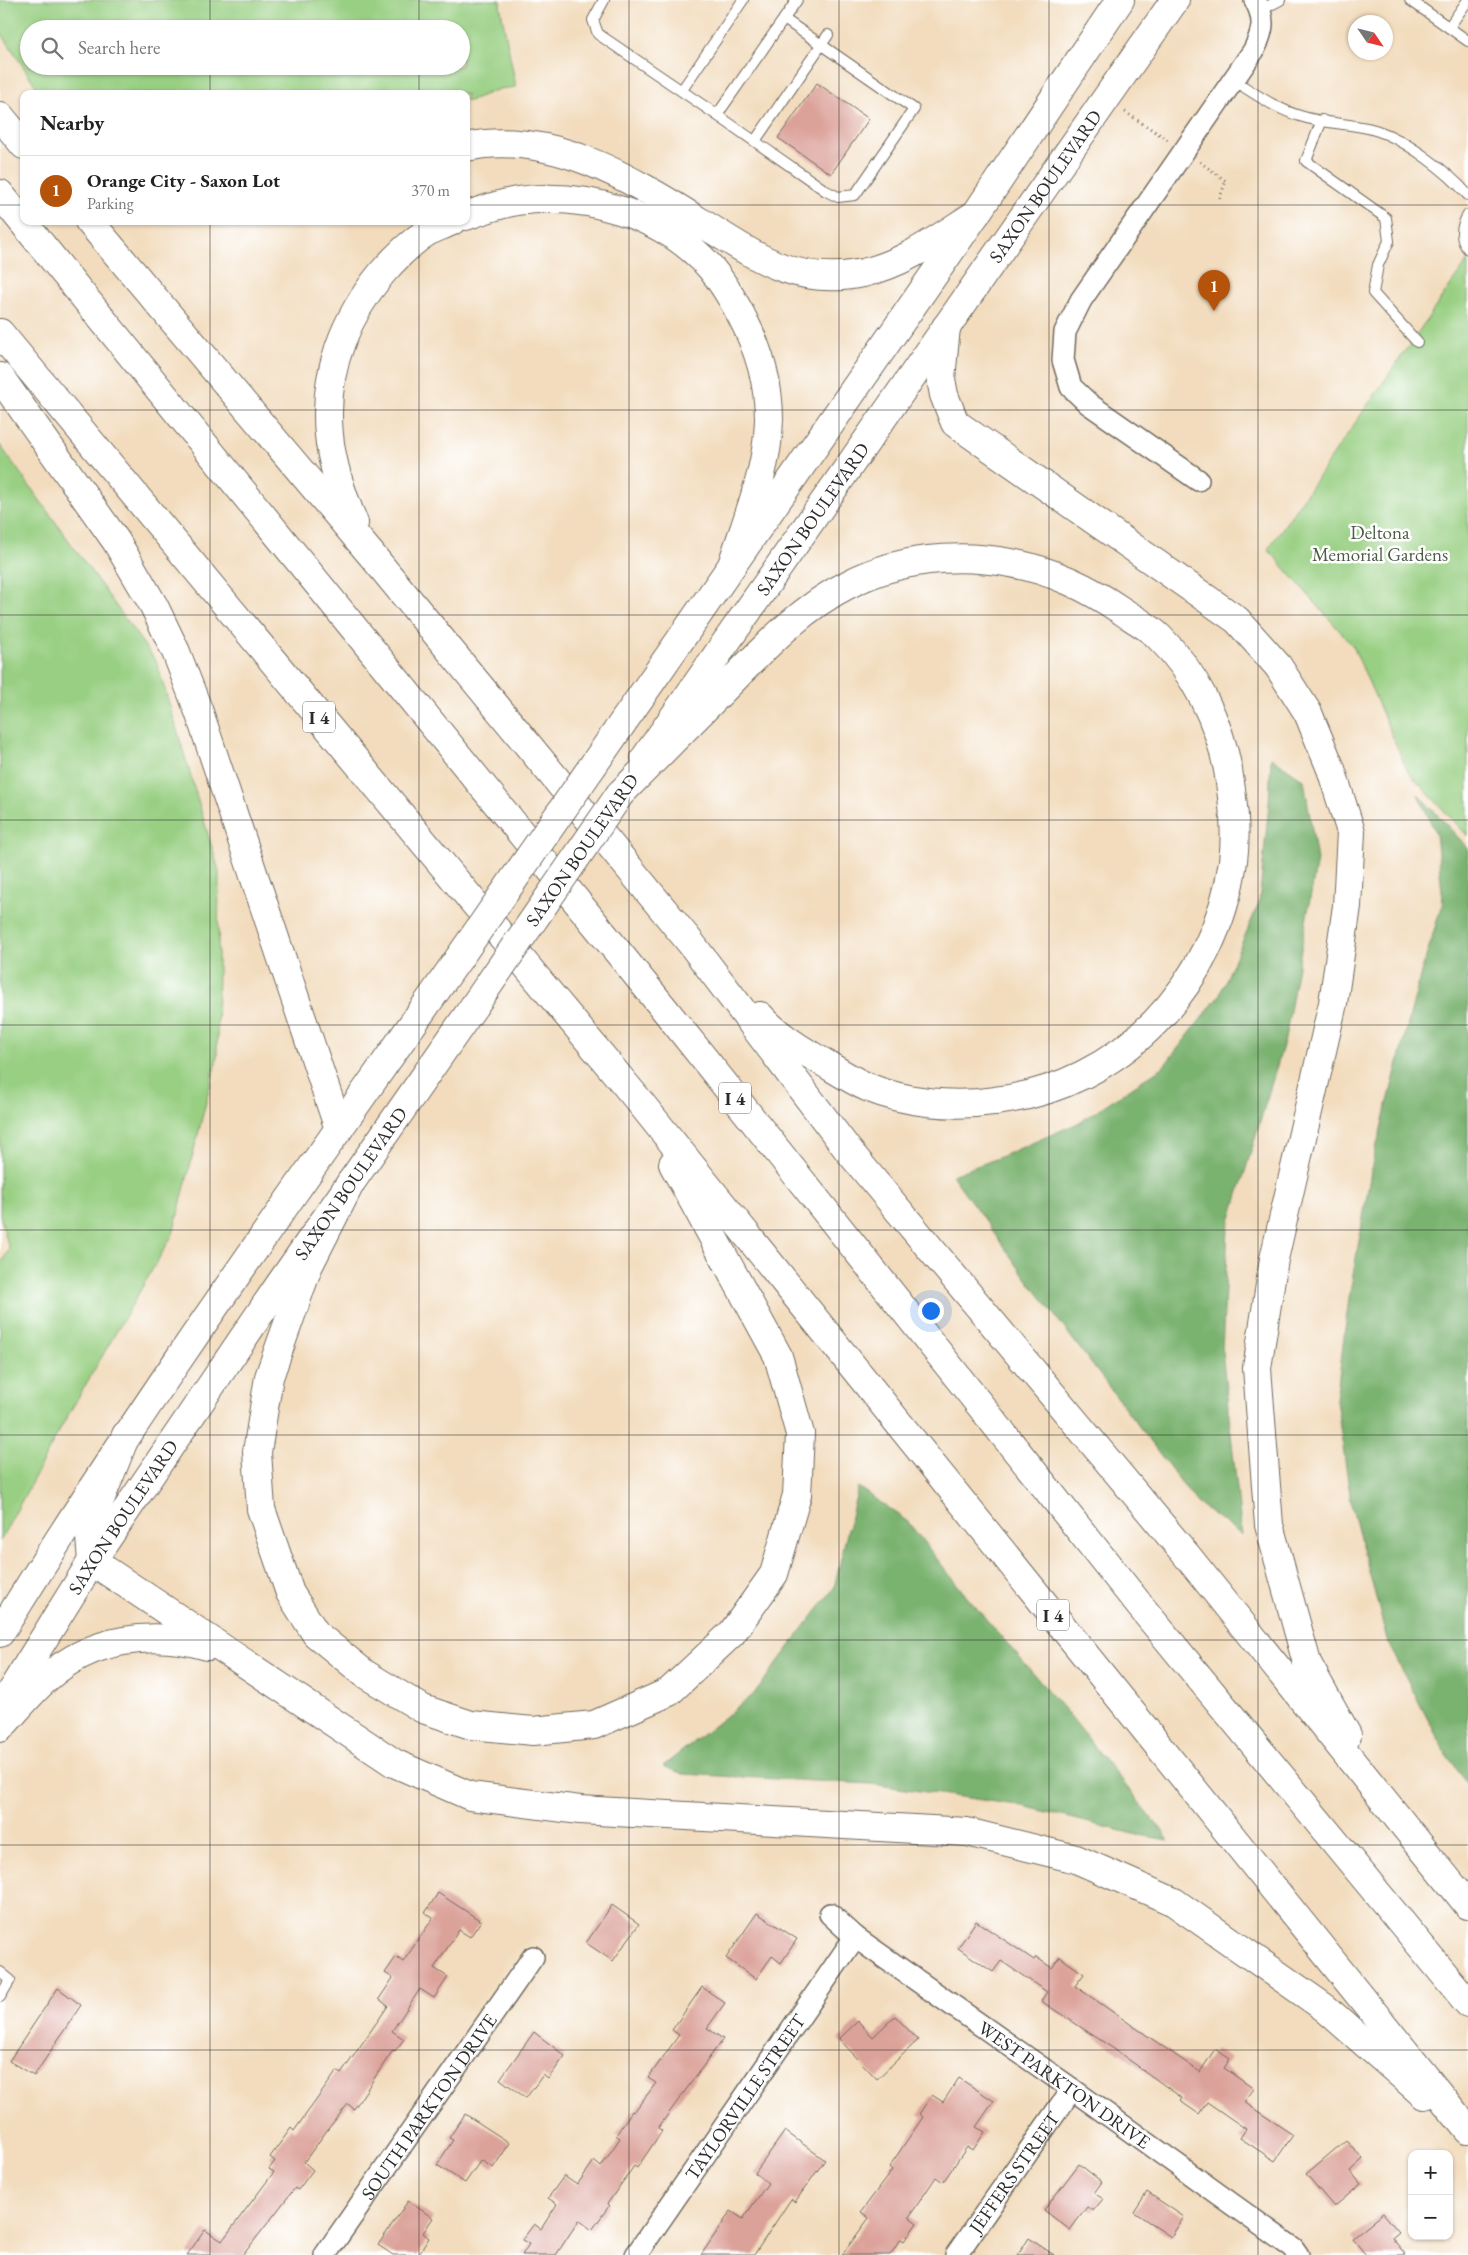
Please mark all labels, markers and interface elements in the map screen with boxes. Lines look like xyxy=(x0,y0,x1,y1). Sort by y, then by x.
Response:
north arrow xyxy=(1348,15,1393,60)
search box xyxy=(20,20,470,75)
icon: search xyxy=(38,34,66,62)
text: Search here xyxy=(78,35,160,60)
street label: SAXON BOULEVARD xyxy=(983,105,1107,267)
text: Nearby xyxy=(40,109,104,136)
text: Orange City - Saxon Lot xyxy=(87,168,280,193)
text: 1 xyxy=(52,180,60,201)
text: 370 m xyxy=(411,180,450,201)
text: Parking xyxy=(87,193,134,214)
pin: 1 xyxy=(1198,270,1230,311)
street label: SAXON BOULEVARD xyxy=(750,437,874,600)
park label: Deltona Memorial Gardens xyxy=(1312,520,1448,567)
road number: I 4 xyxy=(303,702,335,732)
street label: SAXON BOULEVARD xyxy=(520,769,644,931)
road number: I 4 xyxy=(719,1082,751,1114)
street label: SAXON BOULEVARD xyxy=(288,1102,412,1265)
your location xyxy=(918,1298,944,1324)
street label: SAXON BOULEVARD xyxy=(62,1435,183,1599)
road number: I 4 xyxy=(1037,1600,1069,1630)
street label: SOUTH PARKTON DRIVE xyxy=(355,2008,502,2204)
street label: TAYLORVILLE STREET xyxy=(679,2009,811,2185)
street label: WEST PARKTON DRIVE xyxy=(973,2015,1156,2154)
street label: JEFFERS STREET xyxy=(962,2106,1065,2240)
map controls xyxy=(1408,2150,1453,2240)
button: + xyxy=(1408,2150,1453,2195)
button: − xyxy=(1408,2195,1453,2240)

